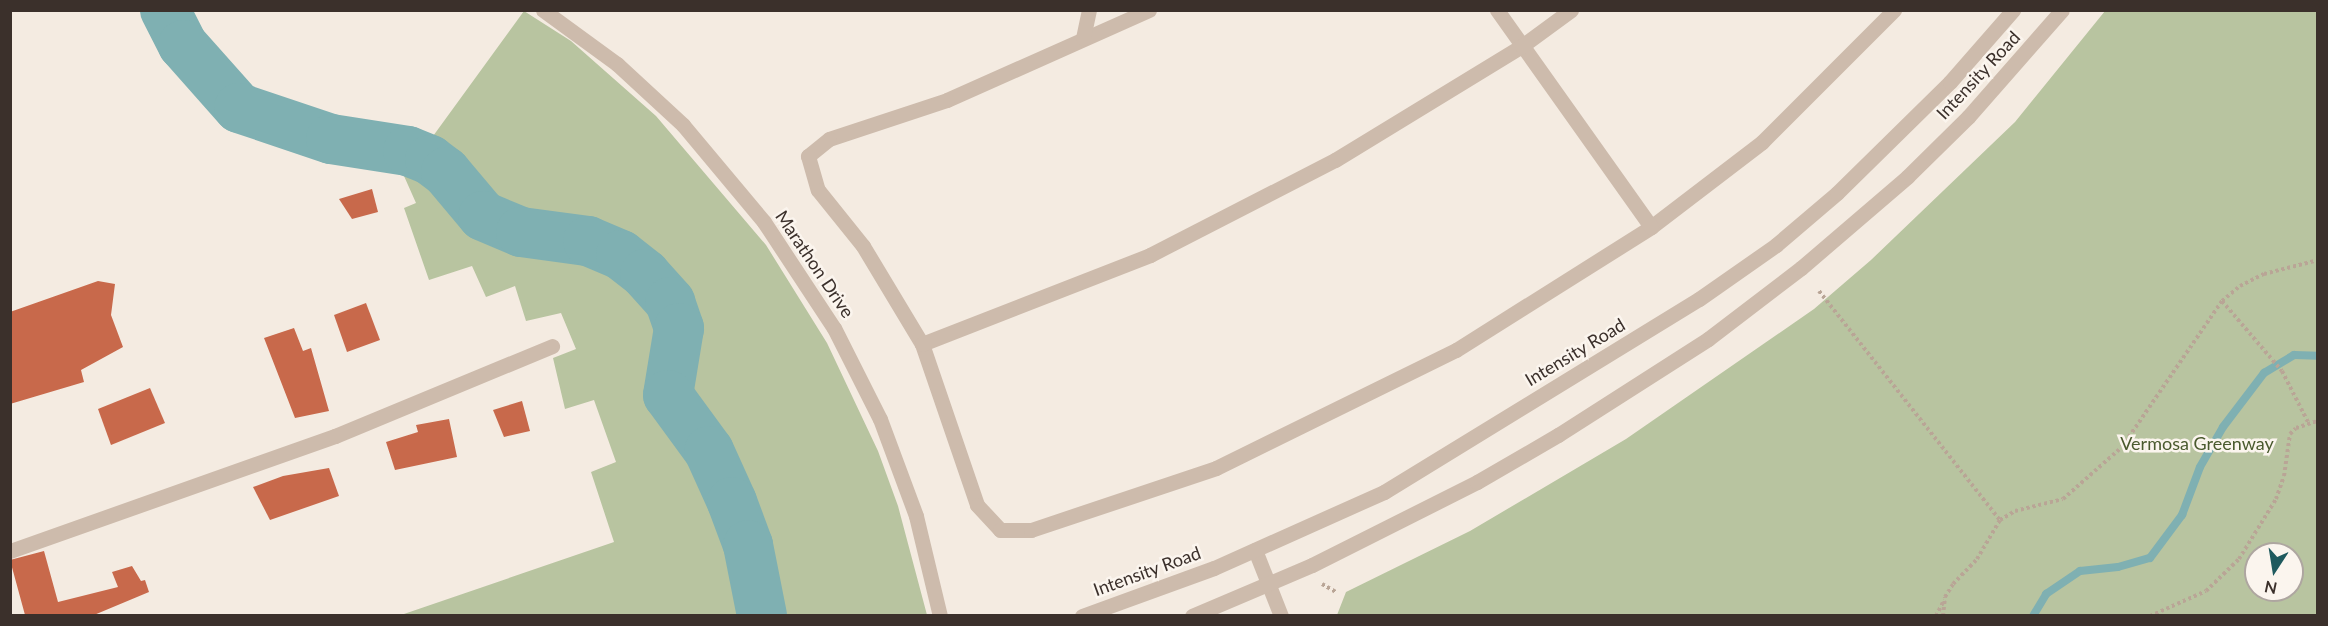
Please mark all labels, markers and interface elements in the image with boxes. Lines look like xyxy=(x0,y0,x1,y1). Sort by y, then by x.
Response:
street label: Intensity Road xyxy=(1932,26,2024,124)
street label: Marathon Drive xyxy=(771,206,859,322)
street label: Intensity Road xyxy=(1521,314,1629,390)
park label: Vermosa Greenway xyxy=(2120,432,2274,454)
street label: Intensity Road xyxy=(1090,542,1204,600)
north arrow xyxy=(2244,542,2304,602)
text: N xyxy=(2263,578,2279,599)

